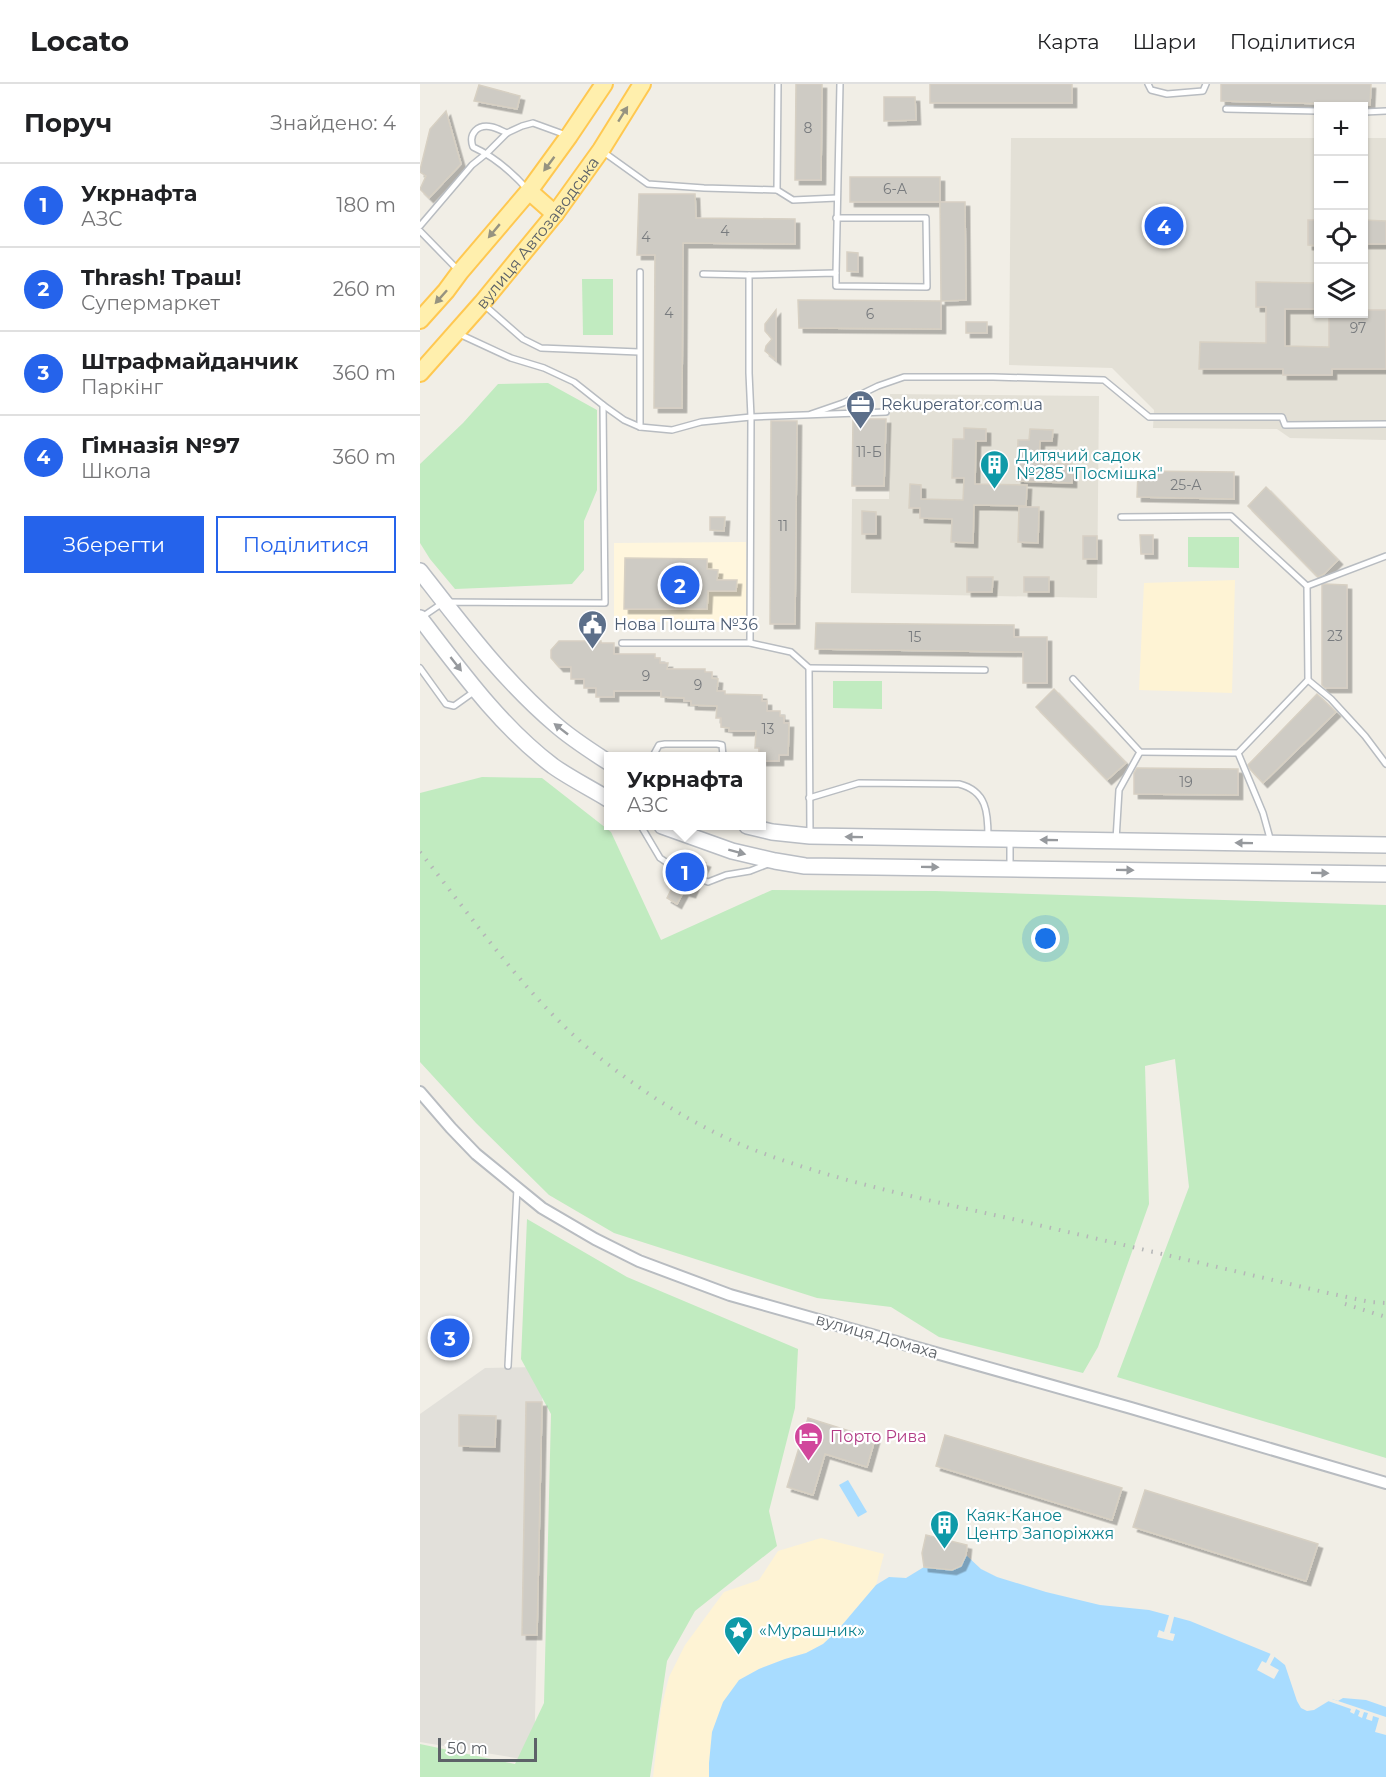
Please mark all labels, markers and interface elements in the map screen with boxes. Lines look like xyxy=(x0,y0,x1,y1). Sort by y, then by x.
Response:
text: Locato xyxy=(30,24,129,58)
text: Карта xyxy=(1037,29,1100,54)
text: Шари xyxy=(1133,29,1197,54)
text: Поділитися xyxy=(1230,29,1356,54)
map controls xyxy=(1314,102,1368,318)
button: + xyxy=(1314,102,1368,156)
one-way arrow xyxy=(618,106,629,122)
text: Поруч xyxy=(24,107,112,139)
text: Знайдено: 4 xyxy=(270,111,396,135)
house number: 8 xyxy=(804,119,813,137)
street label: вулиця Автозаводська xyxy=(472,153,603,313)
one-way arrow xyxy=(543,155,555,171)
button: − xyxy=(1314,156,1368,210)
text: Укрнафта xyxy=(81,180,197,207)
house number: 6-А xyxy=(883,180,908,198)
text: 1 xyxy=(40,193,47,217)
text: 180 m xyxy=(336,193,396,217)
pin: 4 xyxy=(1144,204,1184,248)
text: АЗС xyxy=(81,207,123,231)
button: locate xyxy=(1314,210,1368,264)
house number: 4 xyxy=(720,222,730,240)
one-way arrow xyxy=(488,223,501,239)
house number: 4 xyxy=(641,228,651,246)
text: Thrash! Траш! xyxy=(81,264,241,291)
button: layers xyxy=(1314,264,1368,318)
text: 2 xyxy=(38,277,49,301)
text: 260 m xyxy=(333,277,396,301)
one-way arrow xyxy=(434,289,448,304)
text: Супермаркет xyxy=(81,291,220,315)
house number: 4 xyxy=(664,304,674,322)
house number: 6 xyxy=(866,305,875,323)
house number: 97 xyxy=(1350,319,1366,337)
text: Штрафмайданчик xyxy=(81,348,298,375)
text: 3 xyxy=(38,361,49,385)
text: 360 m xyxy=(333,361,396,385)
text: Паркінг xyxy=(81,375,163,399)
office icon: Rekuperator.com.ua xyxy=(844,388,876,430)
place label: Rekuperator.com.ua xyxy=(881,395,1043,414)
text: Гімназія №97 xyxy=(81,432,240,459)
house number: 11-Б xyxy=(856,443,882,461)
text: 4 xyxy=(37,445,50,469)
text: 360 m xyxy=(333,445,396,469)
place label: Дитячий садок №285 "Посмішка" xyxy=(1016,446,1163,483)
building icon: Дитячий садок №285 "Посмішка" xyxy=(979,448,1011,490)
text: Школа xyxy=(81,459,151,483)
house number: 25-А xyxy=(1170,476,1202,494)
button: Зберегти xyxy=(24,516,204,573)
button: Поділитися xyxy=(216,516,396,573)
house number: 11 xyxy=(778,517,788,535)
pin: 2 xyxy=(660,562,700,608)
public building icon: Нова Пошта №36 xyxy=(577,608,609,650)
place label: Нова Пошта №36 xyxy=(614,615,758,634)
house number: 23 xyxy=(1327,627,1343,645)
house number: 15 xyxy=(909,628,922,646)
one-way arrow xyxy=(449,656,462,672)
house number: 9 xyxy=(642,667,650,685)
house number: 9 xyxy=(694,676,702,694)
house number: 13 xyxy=(762,720,775,738)
one-way arrow xyxy=(553,723,568,735)
popup xyxy=(604,752,766,830)
text: Укрнафта xyxy=(627,766,743,793)
house number: 19 xyxy=(1179,773,1193,791)
text: АЗС xyxy=(627,793,668,817)
one-way arrow xyxy=(844,832,863,841)
one-way arrow xyxy=(1039,835,1058,845)
one-way arrow xyxy=(1234,838,1253,848)
one-way arrow xyxy=(728,847,746,857)
pin: 1 xyxy=(666,850,704,894)
one-way arrow xyxy=(921,862,940,872)
one-way arrow xyxy=(1116,865,1135,875)
one-way arrow xyxy=(1311,868,1330,877)
your location xyxy=(1031,924,1060,953)
street label: вулиця Домаха xyxy=(814,1309,940,1363)
pin: 3 xyxy=(430,1316,470,1360)
hotel icon: Порто Рива xyxy=(793,1420,825,1462)
place label: Порто Рива xyxy=(830,1427,927,1446)
place label: Каяк-Каное Центр Запоріжжя xyxy=(966,1506,1114,1543)
building icon: Каяк-Каное Центр Запоріжжя xyxy=(929,1508,961,1550)
place icon: «Мурашник» xyxy=(722,1614,754,1656)
place label: «Мурашник» xyxy=(759,1621,865,1640)
scale bar xyxy=(438,1735,537,1762)
text: 50 m xyxy=(447,1739,488,1758)

